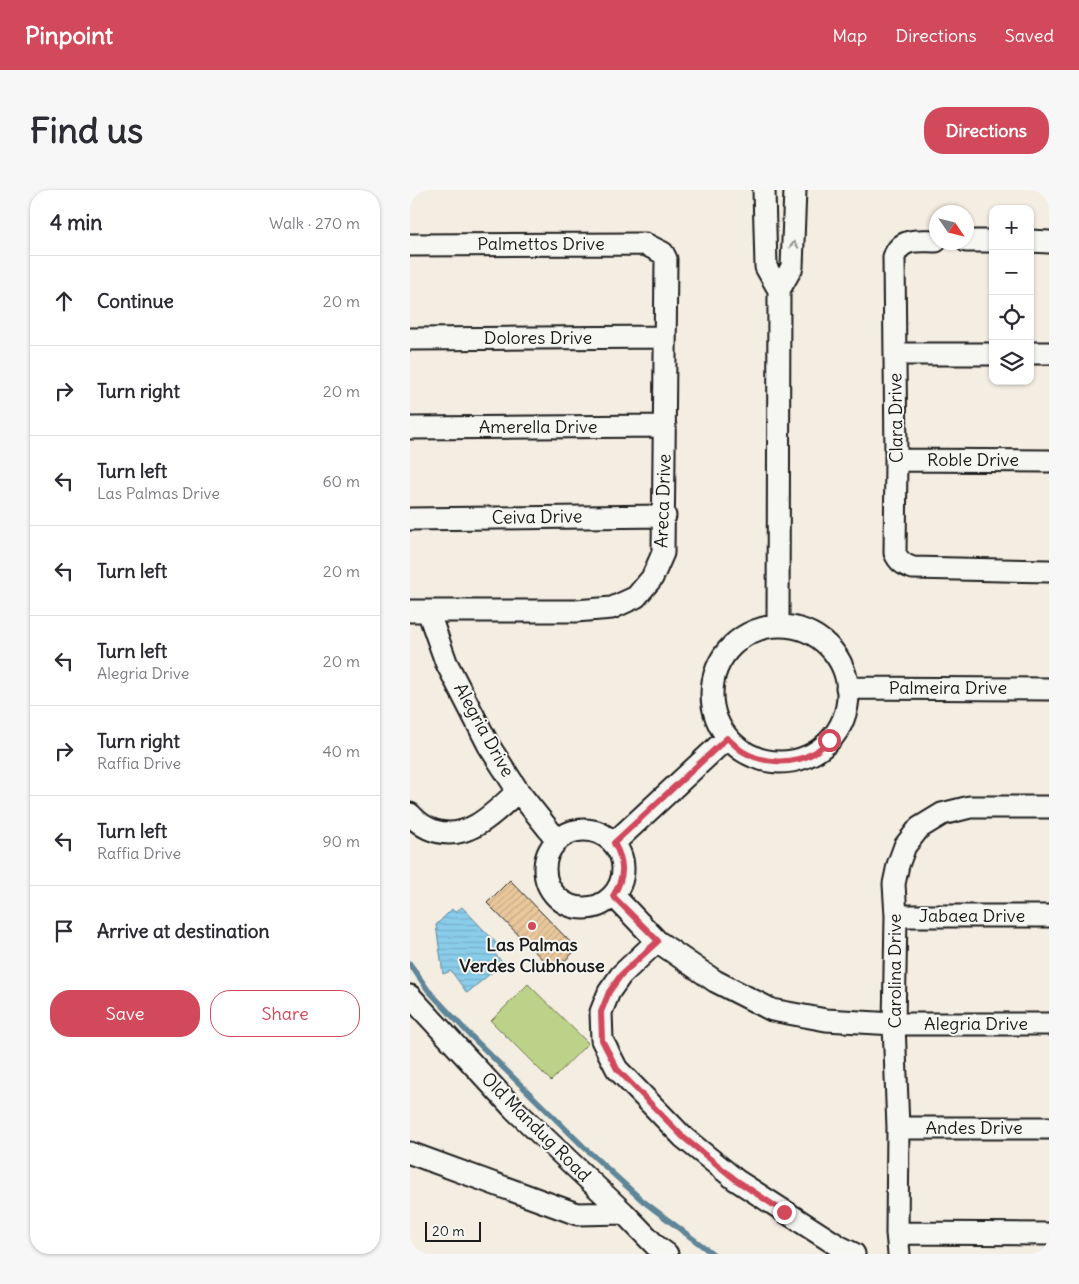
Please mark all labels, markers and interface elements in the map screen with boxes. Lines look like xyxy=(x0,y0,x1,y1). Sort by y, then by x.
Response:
text: Pinpoint xyxy=(25,20,113,50)
text: Map xyxy=(832,24,867,47)
text: Directions xyxy=(895,24,977,47)
text: Saved xyxy=(1005,24,1054,47)
button: Directions xyxy=(924,107,1049,154)
text: Find us xyxy=(30,108,143,152)
north arrow xyxy=(929,205,974,250)
map controls xyxy=(989,205,1034,385)
button: + xyxy=(989,205,1034,250)
text: 4 min xyxy=(50,209,102,236)
text: Walk · 270 m xyxy=(269,213,360,233)
street label: Palmettos Drive xyxy=(477,232,605,255)
one-way arrow xyxy=(788,241,799,249)
button: − xyxy=(989,250,1034,295)
icon: ahead xyxy=(50,287,78,315)
text: Continue xyxy=(97,289,174,313)
text: 20 m xyxy=(323,291,360,311)
button: locate xyxy=(989,295,1034,340)
street label: Dolores Drive xyxy=(484,326,592,349)
button: layers xyxy=(989,340,1034,385)
street label: Clara Drive xyxy=(883,373,908,463)
icon: right xyxy=(50,377,78,405)
text: Turn right xyxy=(97,379,180,403)
text: 20 m xyxy=(323,381,360,401)
street label: Amerella Drive xyxy=(479,415,597,438)
street label: Roble Drive xyxy=(927,448,1019,471)
street label: Areca Drive xyxy=(649,454,676,548)
text: Turn left xyxy=(97,459,167,483)
icon: left xyxy=(50,467,78,495)
text: 60 m xyxy=(322,471,360,491)
text: Las Palmas Drive xyxy=(97,483,220,503)
street label: Ceiva Drive xyxy=(491,504,583,529)
icon: left xyxy=(50,557,78,585)
text: Turn left xyxy=(97,559,167,583)
text: 20 m xyxy=(323,561,360,581)
text: Turn left xyxy=(97,639,167,663)
icon: left xyxy=(50,647,78,675)
text: 20 m xyxy=(323,651,360,671)
text: Alegria Drive xyxy=(97,663,189,683)
street label: Palmeira Drive xyxy=(889,676,1007,699)
street label: Alegria Drive xyxy=(449,679,520,781)
text: Turn right xyxy=(97,729,180,753)
route start xyxy=(818,729,841,752)
icon: right xyxy=(50,737,78,765)
text: 40 m xyxy=(322,741,360,761)
text: Raffia Drive xyxy=(97,753,181,773)
text: Turn left xyxy=(97,819,167,843)
icon: left xyxy=(50,827,78,855)
text: 90 m xyxy=(322,831,360,851)
text: Raffia Drive xyxy=(97,843,181,863)
street label: Jabaea Drive xyxy=(919,904,1025,927)
street label: Carolina Drive xyxy=(883,914,906,1028)
icon: arrive xyxy=(50,917,78,945)
text: Arrive at destination xyxy=(97,919,270,943)
marker: Las Palmas Verdes Clubhouse xyxy=(526,920,538,932)
place label: Las Palmas Verdes Clubhouse xyxy=(459,933,605,977)
button: Save xyxy=(50,990,200,1037)
button: Share xyxy=(210,990,360,1037)
street label: Alegria Drive xyxy=(924,1012,1028,1035)
street label: Old Mandug Road xyxy=(477,1067,596,1187)
street label: Andes Drive xyxy=(925,1116,1023,1139)
route end xyxy=(773,1201,796,1224)
scale bar xyxy=(425,1219,481,1242)
text: 20 m xyxy=(432,1222,465,1240)

